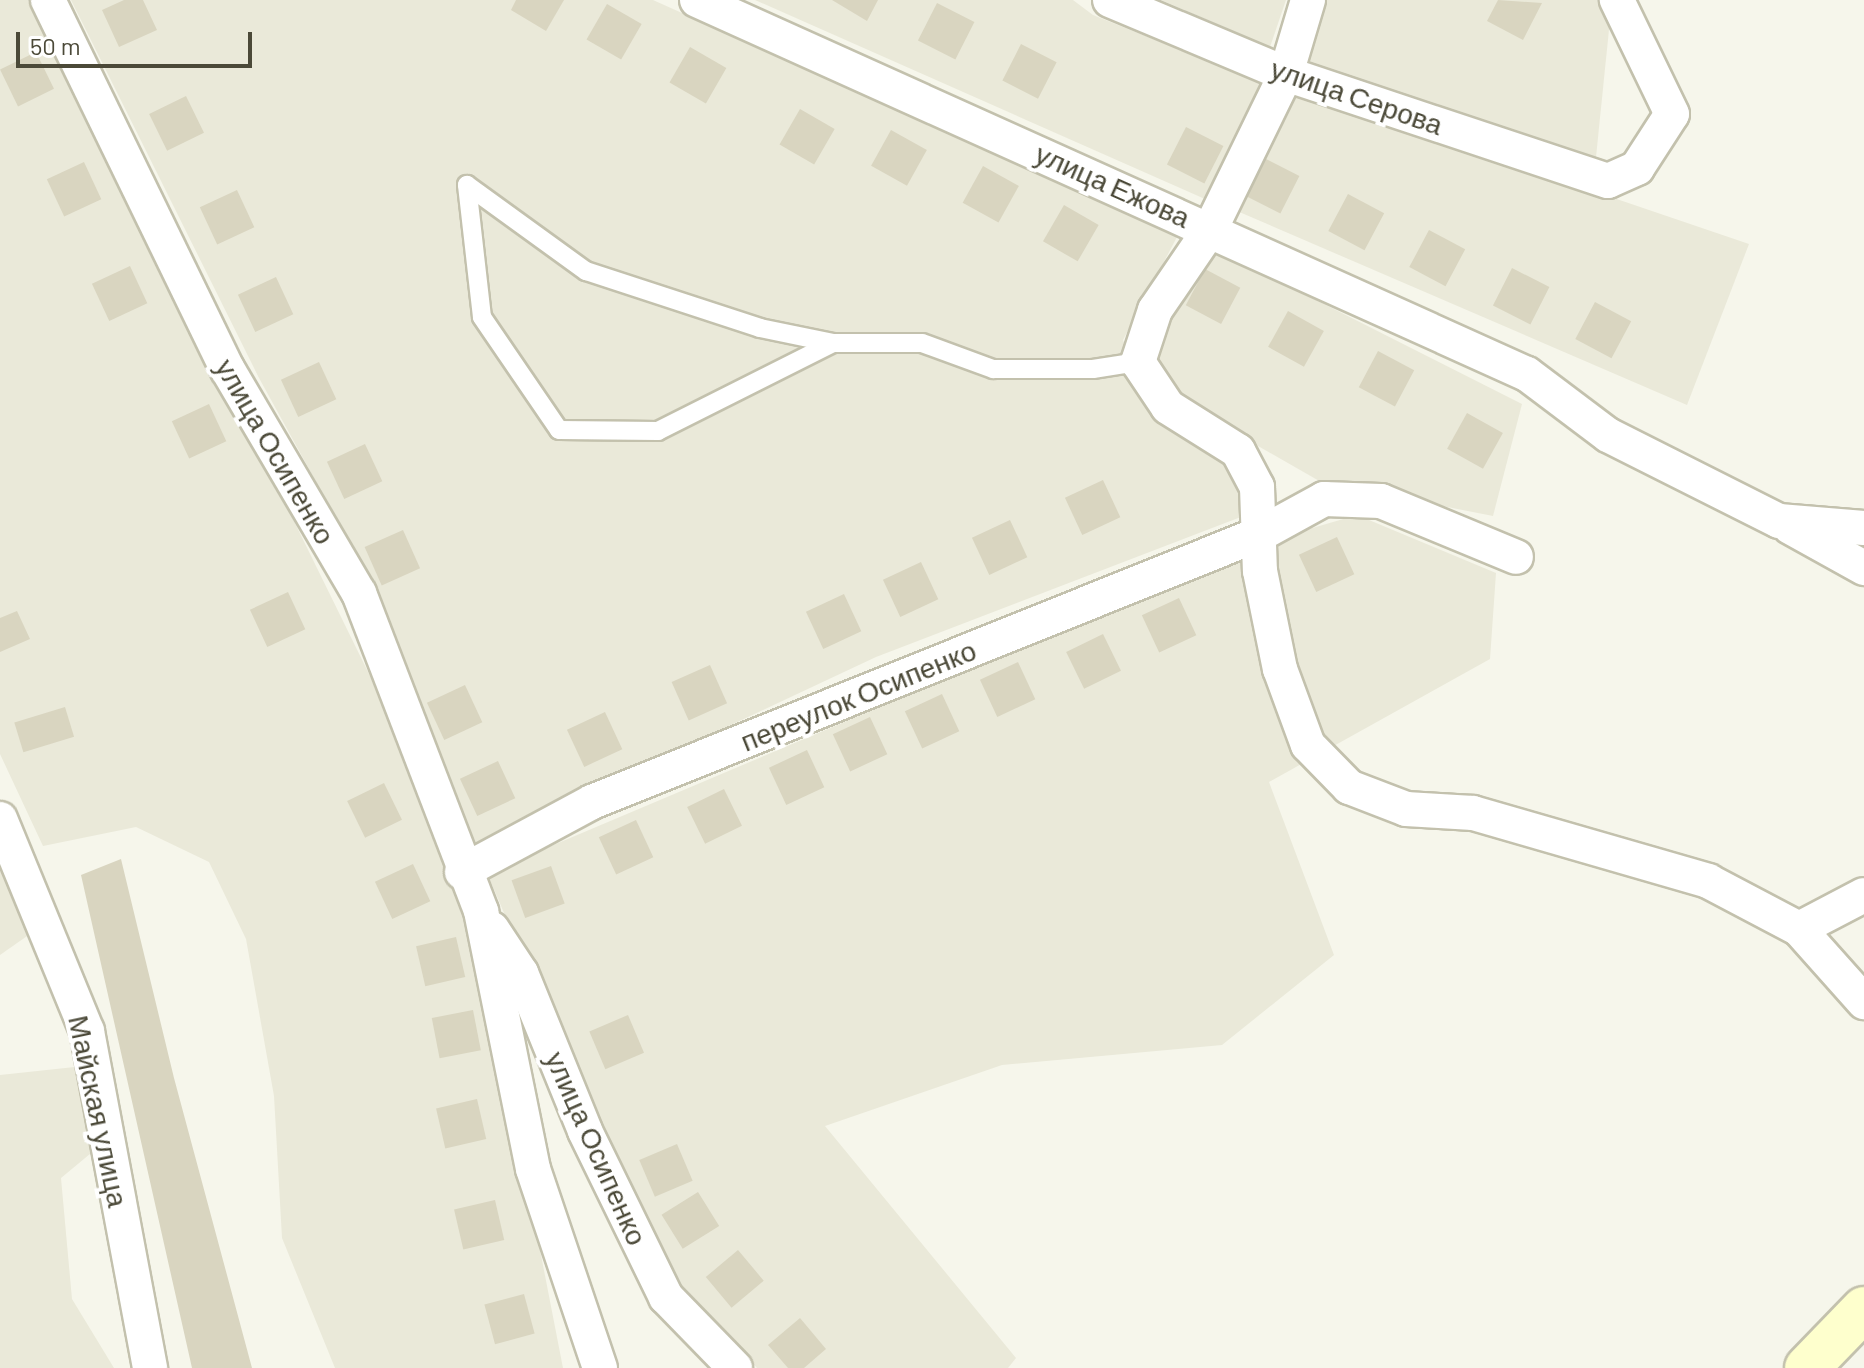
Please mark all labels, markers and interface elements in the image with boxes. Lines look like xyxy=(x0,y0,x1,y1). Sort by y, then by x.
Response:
scale bar xyxy=(20,16,256,66)
text: 50 m xyxy=(30,31,81,60)
street label: улица Серова xyxy=(1267,51,1447,141)
street label: улица Ежова xyxy=(1030,136,1196,234)
street label: улица Осипенко xyxy=(209,352,343,550)
street label: переулок Осипенко xyxy=(735,632,981,758)
street label: Майская улица xyxy=(62,1012,136,1210)
street label: улица Осипенко xyxy=(539,1046,655,1250)

